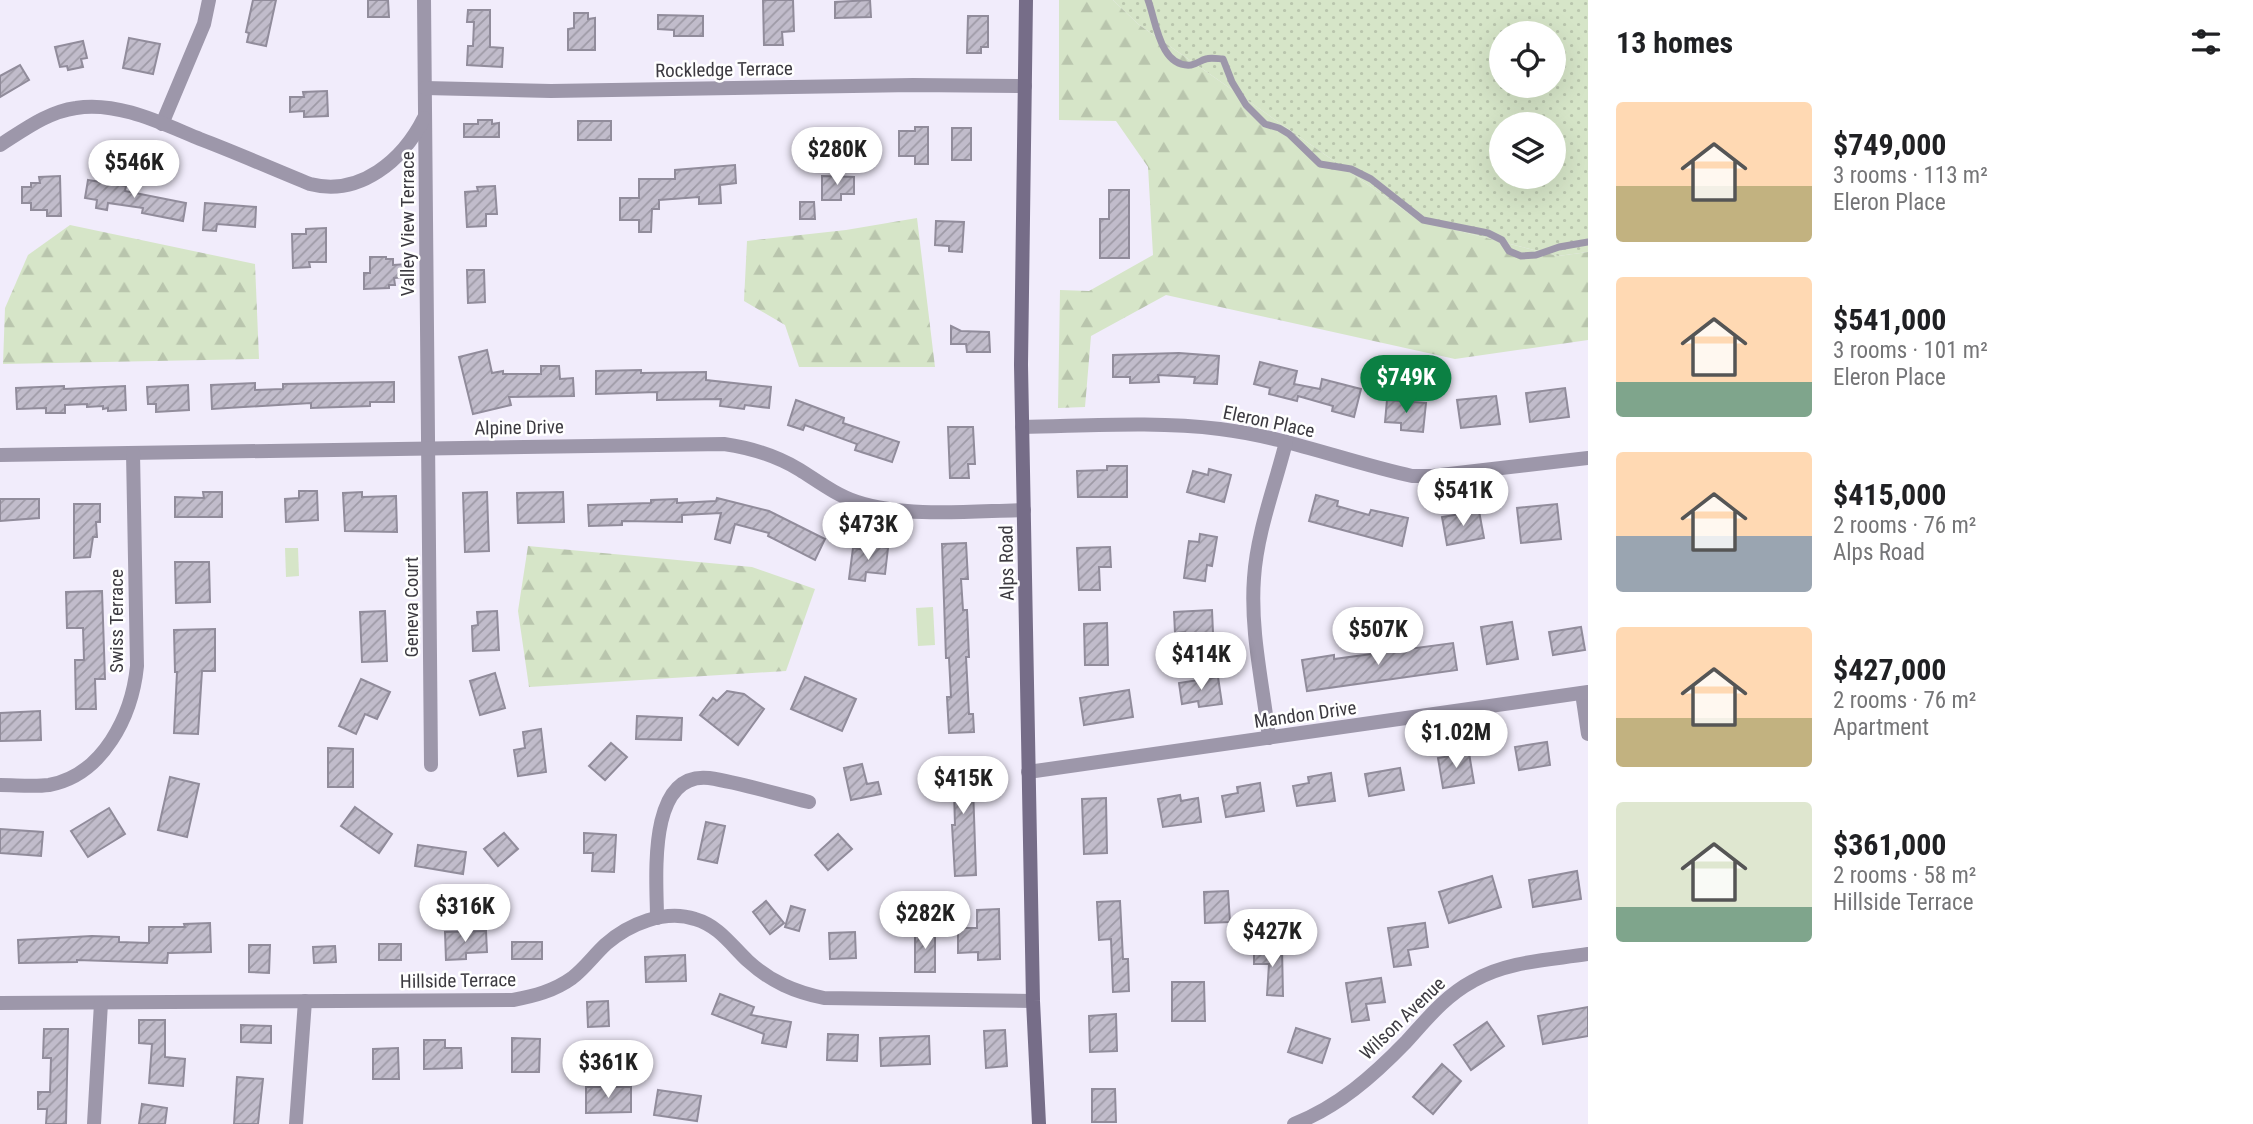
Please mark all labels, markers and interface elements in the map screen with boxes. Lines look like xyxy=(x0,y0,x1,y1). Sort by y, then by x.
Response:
map controls xyxy=(1489,21,1566,189)
button: locate xyxy=(1489,21,1566,98)
icon: filters xyxy=(2187,23,2225,61)
text: 13 homes xyxy=(1616,25,1733,60)
street label: Rockledge Terrace xyxy=(655,57,793,82)
button: layers xyxy=(1489,112,1566,189)
text: $749,000 xyxy=(1833,127,1946,162)
pin: $280K xyxy=(788,128,886,187)
icon: home xyxy=(1672,130,1756,214)
text: $280K xyxy=(807,136,867,163)
pin: $546K xyxy=(85,140,183,200)
text: $546K xyxy=(104,149,164,176)
street label: Valley View Terrace xyxy=(396,151,419,297)
text: 3 rooms · 113 m² xyxy=(1833,162,1988,189)
text: Eleron Place xyxy=(1833,189,1946,216)
text: $541,000 xyxy=(1833,302,1946,337)
icon: home xyxy=(1672,305,1756,389)
text: 3 rooms · 101 m² xyxy=(1833,337,1988,364)
pin: $749K xyxy=(1357,356,1455,415)
text: $749K xyxy=(1376,364,1436,391)
text: Eleron Place xyxy=(1833,364,1946,391)
street label: Eleron Place xyxy=(1221,401,1317,442)
street label: Alpine Drive xyxy=(474,415,564,440)
pin: $541K xyxy=(1414,468,1512,528)
text: $541K xyxy=(1433,477,1493,504)
text: $415,000 xyxy=(1833,477,1946,512)
icon: home xyxy=(1672,480,1756,564)
pin: $473K xyxy=(819,503,917,562)
text: $473K xyxy=(838,511,898,538)
text: 2 rooms · 76 m² xyxy=(1833,512,1976,539)
street label: Alps Road xyxy=(994,525,1019,601)
text: Alps Road xyxy=(1833,539,1925,566)
street label: Geneva Court xyxy=(400,557,423,657)
street label: Swiss Terrace xyxy=(105,569,128,673)
pin: $507K xyxy=(1329,608,1427,667)
text: $507K xyxy=(1348,616,1408,643)
pin: $414K xyxy=(1152,632,1250,692)
text: $414K xyxy=(1171,641,1231,668)
text: $427,000 xyxy=(1833,652,1946,687)
icon: home xyxy=(1672,655,1756,739)
text: 2 rooms · 76 m² xyxy=(1833,687,1976,714)
street label: Mandon Drive xyxy=(1252,696,1358,733)
pin: $1.02M xyxy=(1399,710,1513,770)
text: Apartment xyxy=(1833,714,1929,741)
text: $1.02M xyxy=(1421,719,1491,746)
pin: $415K xyxy=(914,756,1012,816)
text: $415K xyxy=(933,765,993,792)
text: $361,000 xyxy=(1833,827,1946,862)
icon: home xyxy=(1672,830,1756,914)
text: 2 rooms · 58 m² xyxy=(1833,862,1976,889)
pin: $316K xyxy=(416,884,514,944)
text: Hillside Terrace xyxy=(1833,889,1974,916)
pin: $282K xyxy=(876,892,974,951)
text: $316K xyxy=(435,893,495,920)
text: $282K xyxy=(895,900,955,927)
pin: $427K xyxy=(1223,909,1321,969)
text: $427K xyxy=(1242,918,1302,945)
street label: Hillside Terrace xyxy=(400,968,516,993)
street label: Wilson Avenue xyxy=(1355,972,1450,1065)
pin: $361K xyxy=(559,1040,657,1100)
text: $361K xyxy=(578,1049,638,1076)

